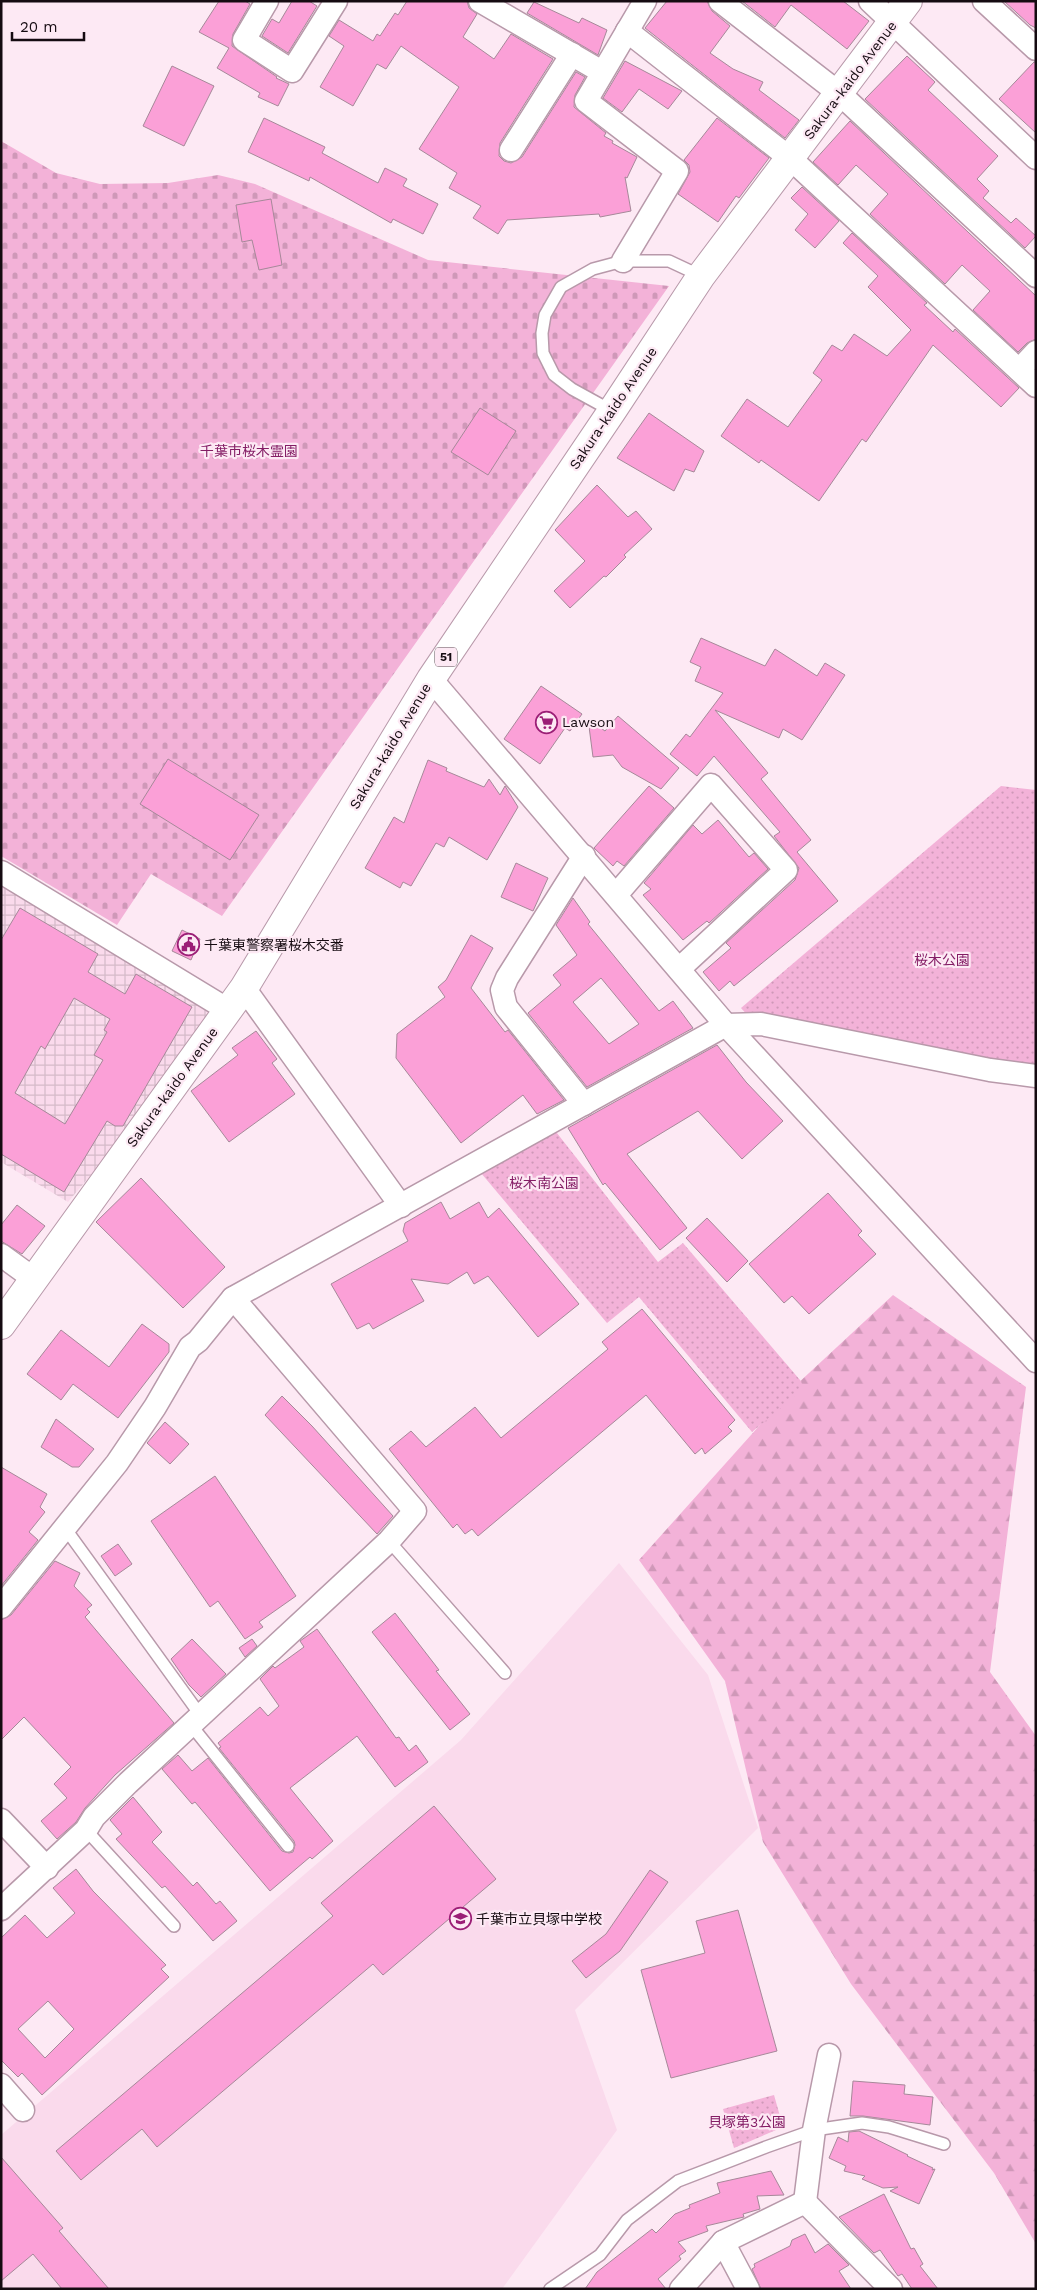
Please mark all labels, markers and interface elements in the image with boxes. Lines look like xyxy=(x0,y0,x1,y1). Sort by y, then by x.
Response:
scale bar xyxy=(12,10,85,42)
text: 20 m xyxy=(20,18,58,36)
street label: Sakura-kaido Avenue xyxy=(800,18,900,142)
street label: Sakura-kaido Avenue xyxy=(566,344,660,472)
park label: 千葉市桜木霊園 xyxy=(200,443,298,459)
road number: 51 xyxy=(435,648,457,666)
street label: Sakura-kaido Avenue xyxy=(346,680,434,812)
supermarket icon: Lawson xyxy=(534,710,558,734)
place label: Lawson xyxy=(562,714,614,730)
public building icon: 千葉東警察署桜木交番 xyxy=(176,933,200,957)
place label: 千葉東警察署桜木交番 xyxy=(204,937,344,953)
park label: 桜木公園 xyxy=(914,952,970,968)
street label: Sakura-kaido Avenue xyxy=(123,1024,221,1150)
park label: 桜木南公園 xyxy=(509,1175,579,1191)
school or university icon: 千葉市立貝塚中学校 xyxy=(448,1907,472,1931)
place label: 千葉市立貝塚中学校 xyxy=(476,1911,602,1927)
park label: 貝塚第3公園 xyxy=(708,2114,786,2130)

